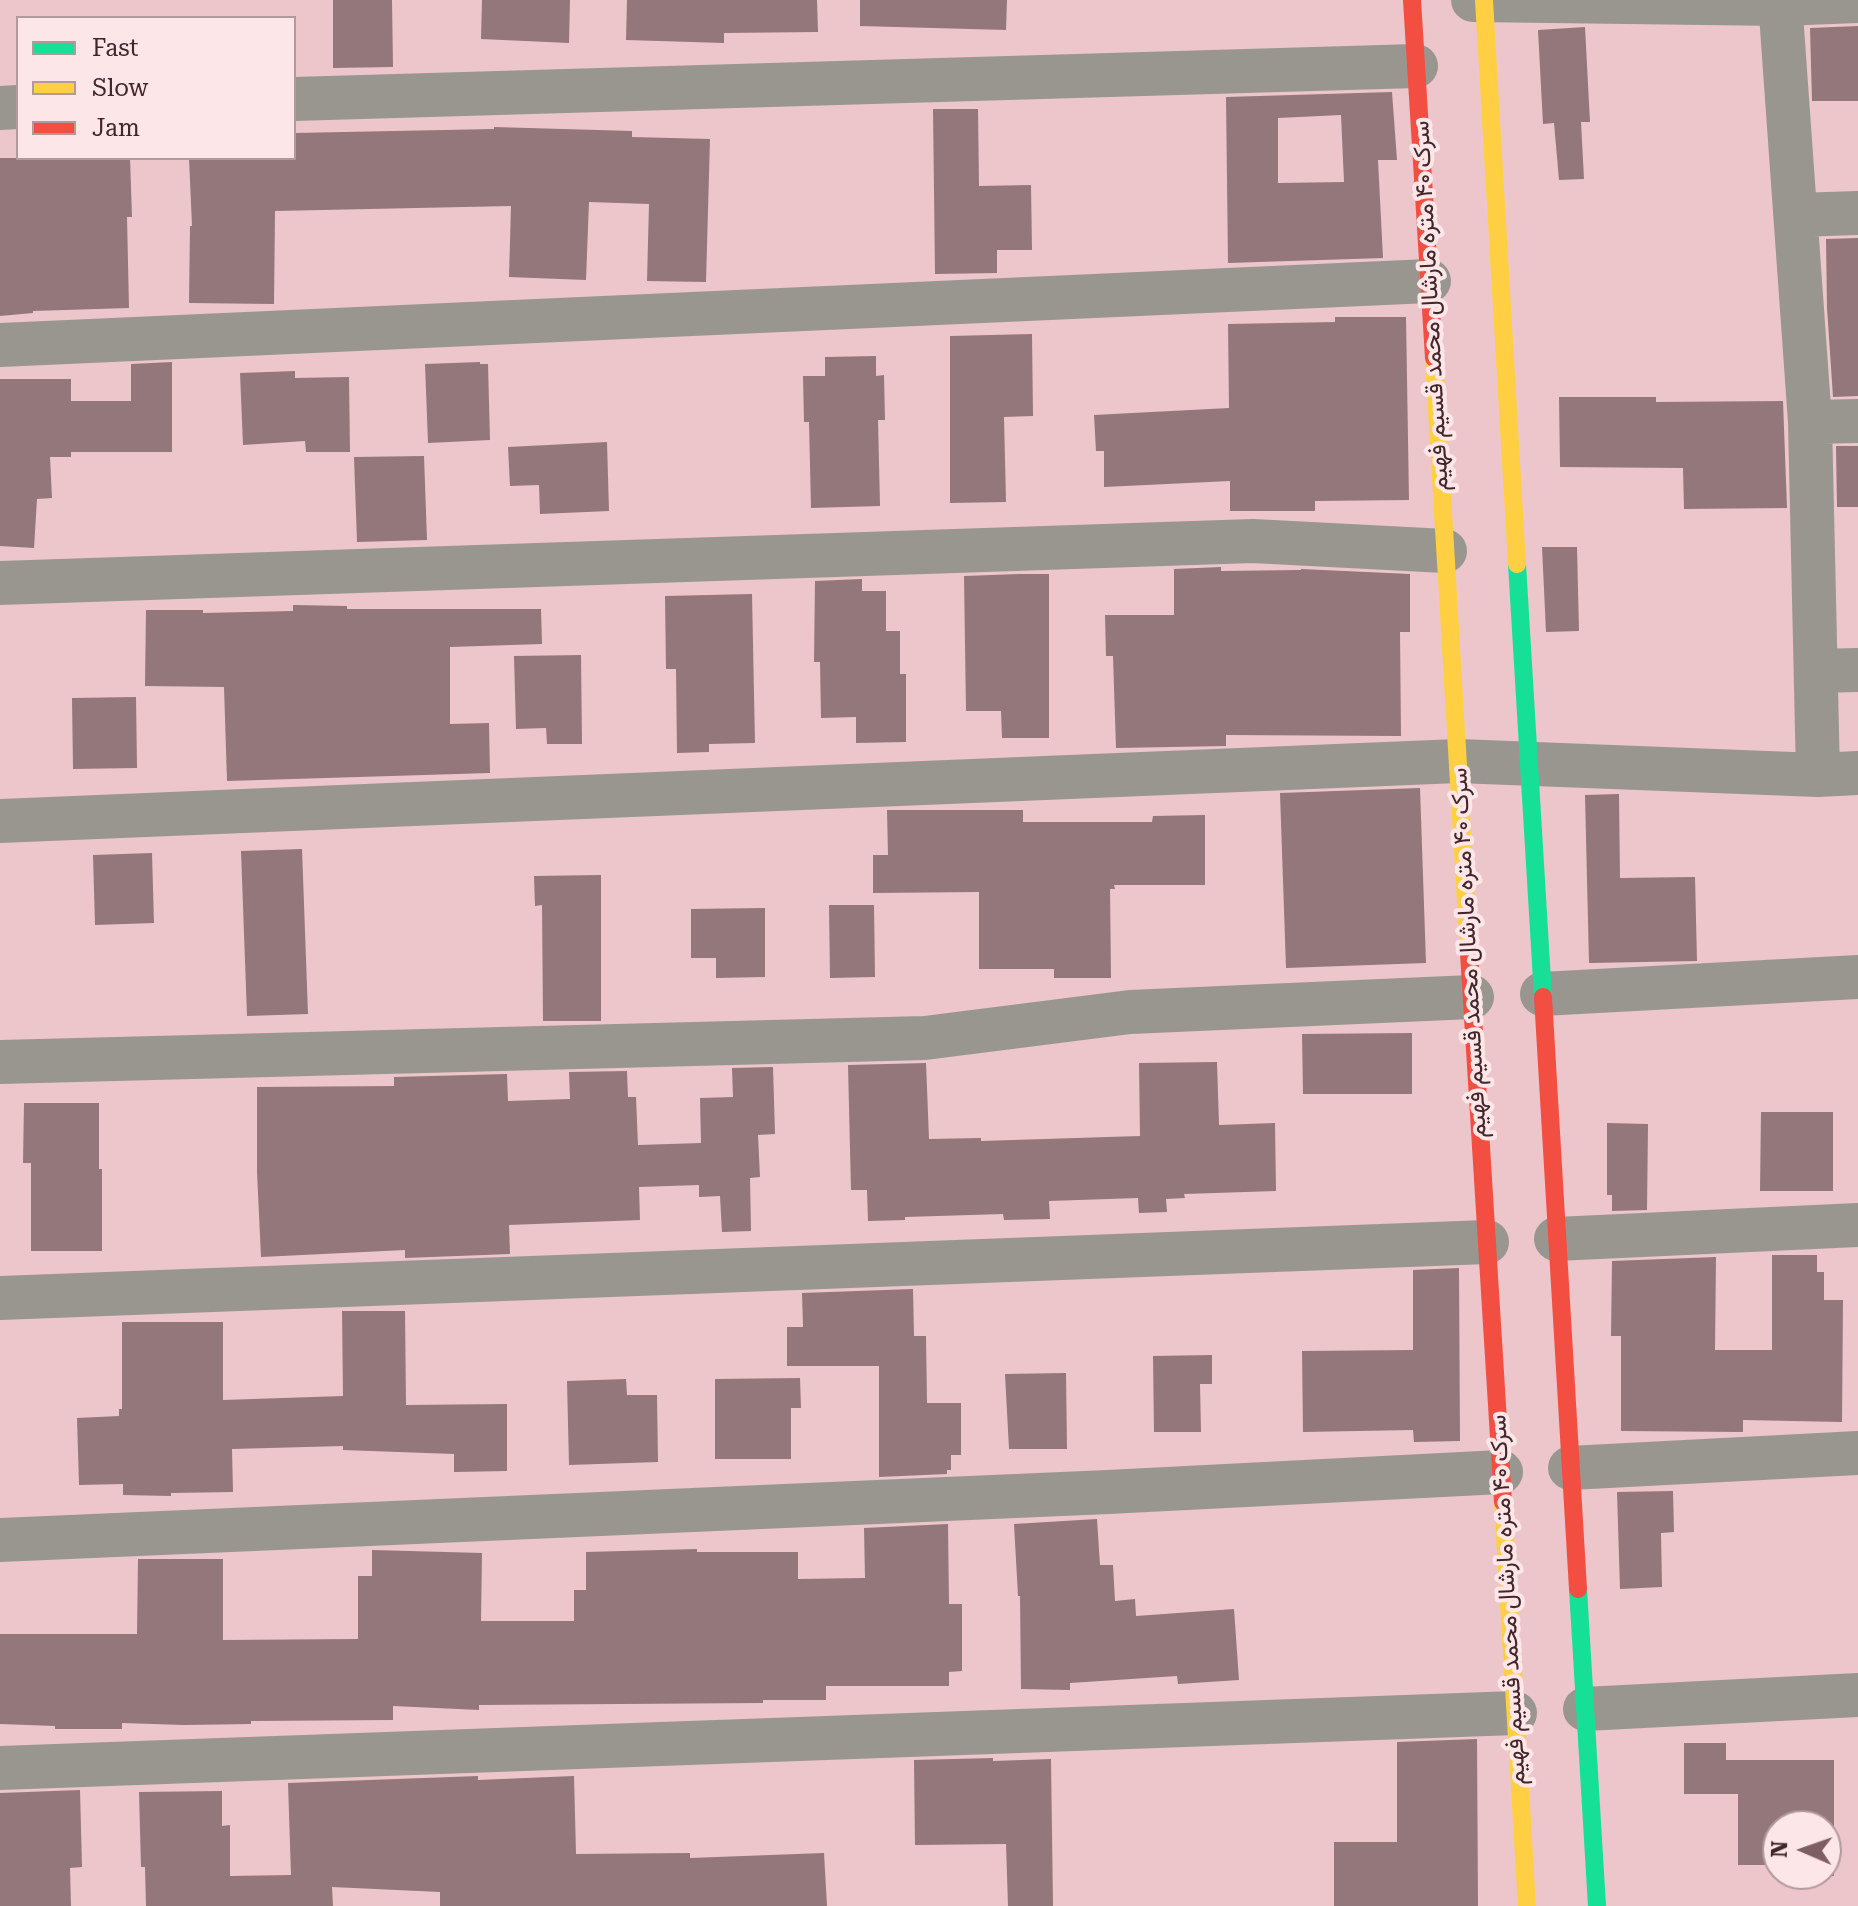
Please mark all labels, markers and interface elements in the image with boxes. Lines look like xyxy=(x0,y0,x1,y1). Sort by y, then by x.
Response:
legend xyxy=(16,16,296,160)
text: Fast xyxy=(92,34,139,62)
text: Slow xyxy=(92,74,148,102)
text: Jam xyxy=(92,114,140,142)
street label: سرک ۴۰ متره مارشال محمد قسیم فهیم xyxy=(1407,120,1455,492)
street label: سرک ۴۰ متره مارشال محمد قسیم فهیم xyxy=(1445,767,1493,1139)
street label: سرک ۴۰ متره مارشال محمد قسیم فهیم xyxy=(1484,1414,1532,1786)
north arrow xyxy=(1762,1810,1842,1890)
text: N xyxy=(1767,1840,1792,1858)

